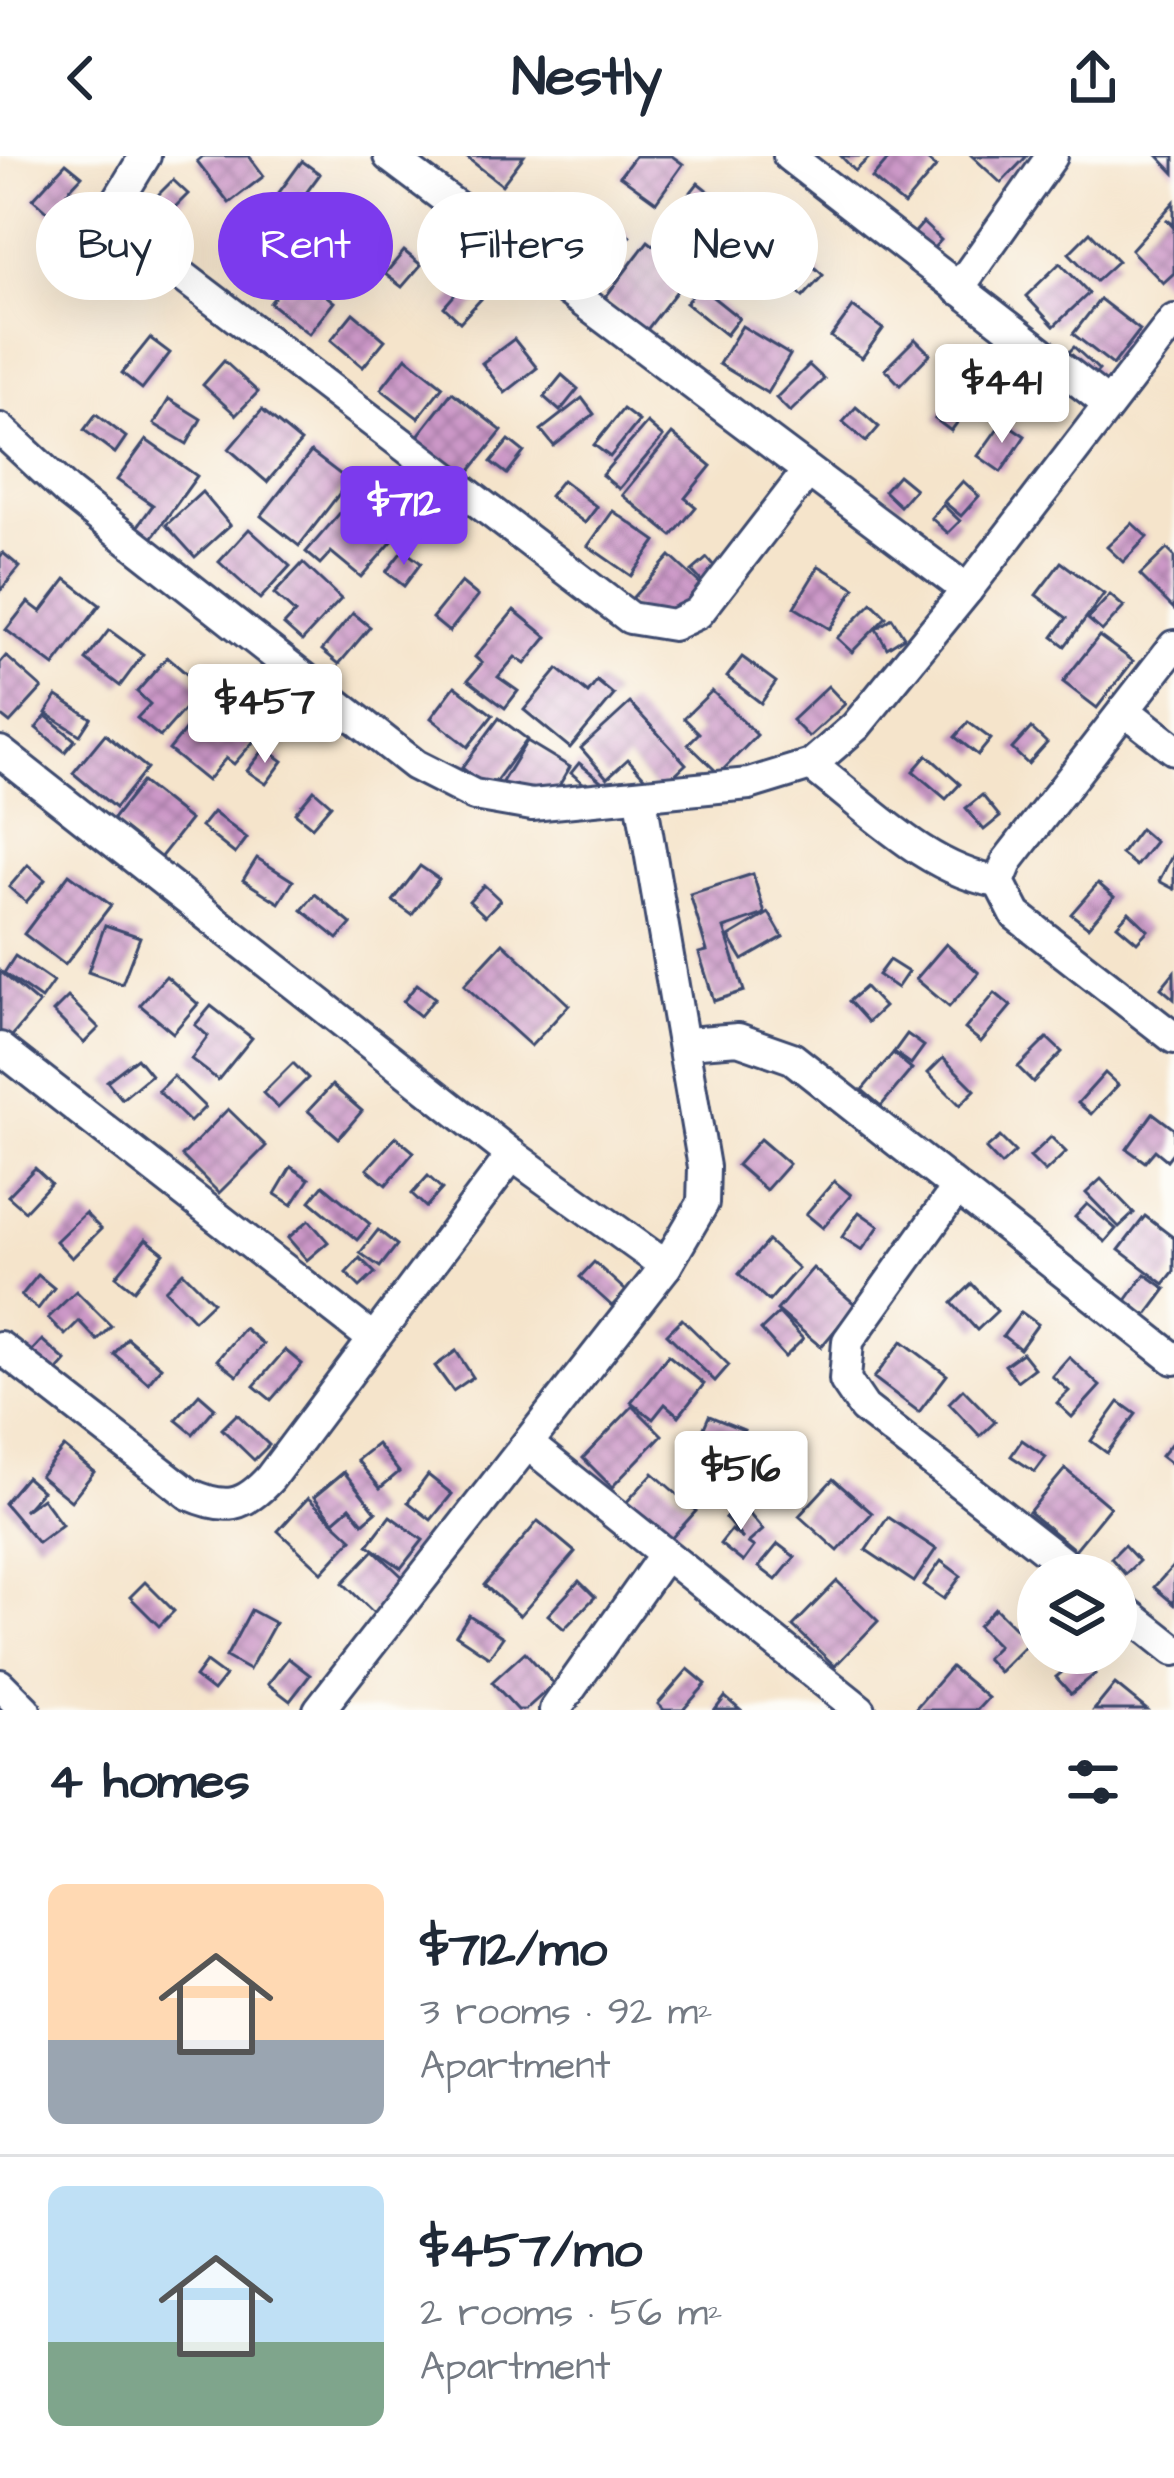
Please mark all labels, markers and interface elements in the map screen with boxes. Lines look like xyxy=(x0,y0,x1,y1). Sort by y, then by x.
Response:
text: Nestly xyxy=(512,41,662,116)
icon: back xyxy=(48,45,114,111)
icon: share xyxy=(1060,45,1126,111)
chip: Buy xyxy=(36,192,194,300)
chip: Rent xyxy=(218,192,393,300)
chip: Filters xyxy=(417,192,627,300)
chip: New xyxy=(651,192,818,300)
pin: $441 xyxy=(931,344,1073,446)
text: $441 xyxy=(962,356,1042,410)
pin: $712 xyxy=(333,466,475,568)
text: $712 xyxy=(367,478,441,532)
pin: $457 xyxy=(194,664,336,766)
text: $457 xyxy=(215,676,315,730)
pin: $516 xyxy=(670,1431,812,1533)
text: $516 xyxy=(702,1443,780,1497)
map controls xyxy=(1017,1554,1137,1674)
button: layers xyxy=(1017,1554,1137,1674)
text: 4 homes xyxy=(48,1747,250,1818)
icon: filters xyxy=(1060,1749,1126,1815)
text: $712/mo xyxy=(420,1915,607,1986)
icon: home xyxy=(144,1932,288,2076)
text: 3 rooms · 92 m² xyxy=(420,1986,713,2040)
text: Apartment xyxy=(420,2040,611,2094)
text: $457/mo xyxy=(420,2216,642,2287)
icon: home xyxy=(144,2234,288,2378)
text: 2 rooms · 56 m² xyxy=(420,2287,723,2341)
text: Apartment xyxy=(420,2341,611,2395)

